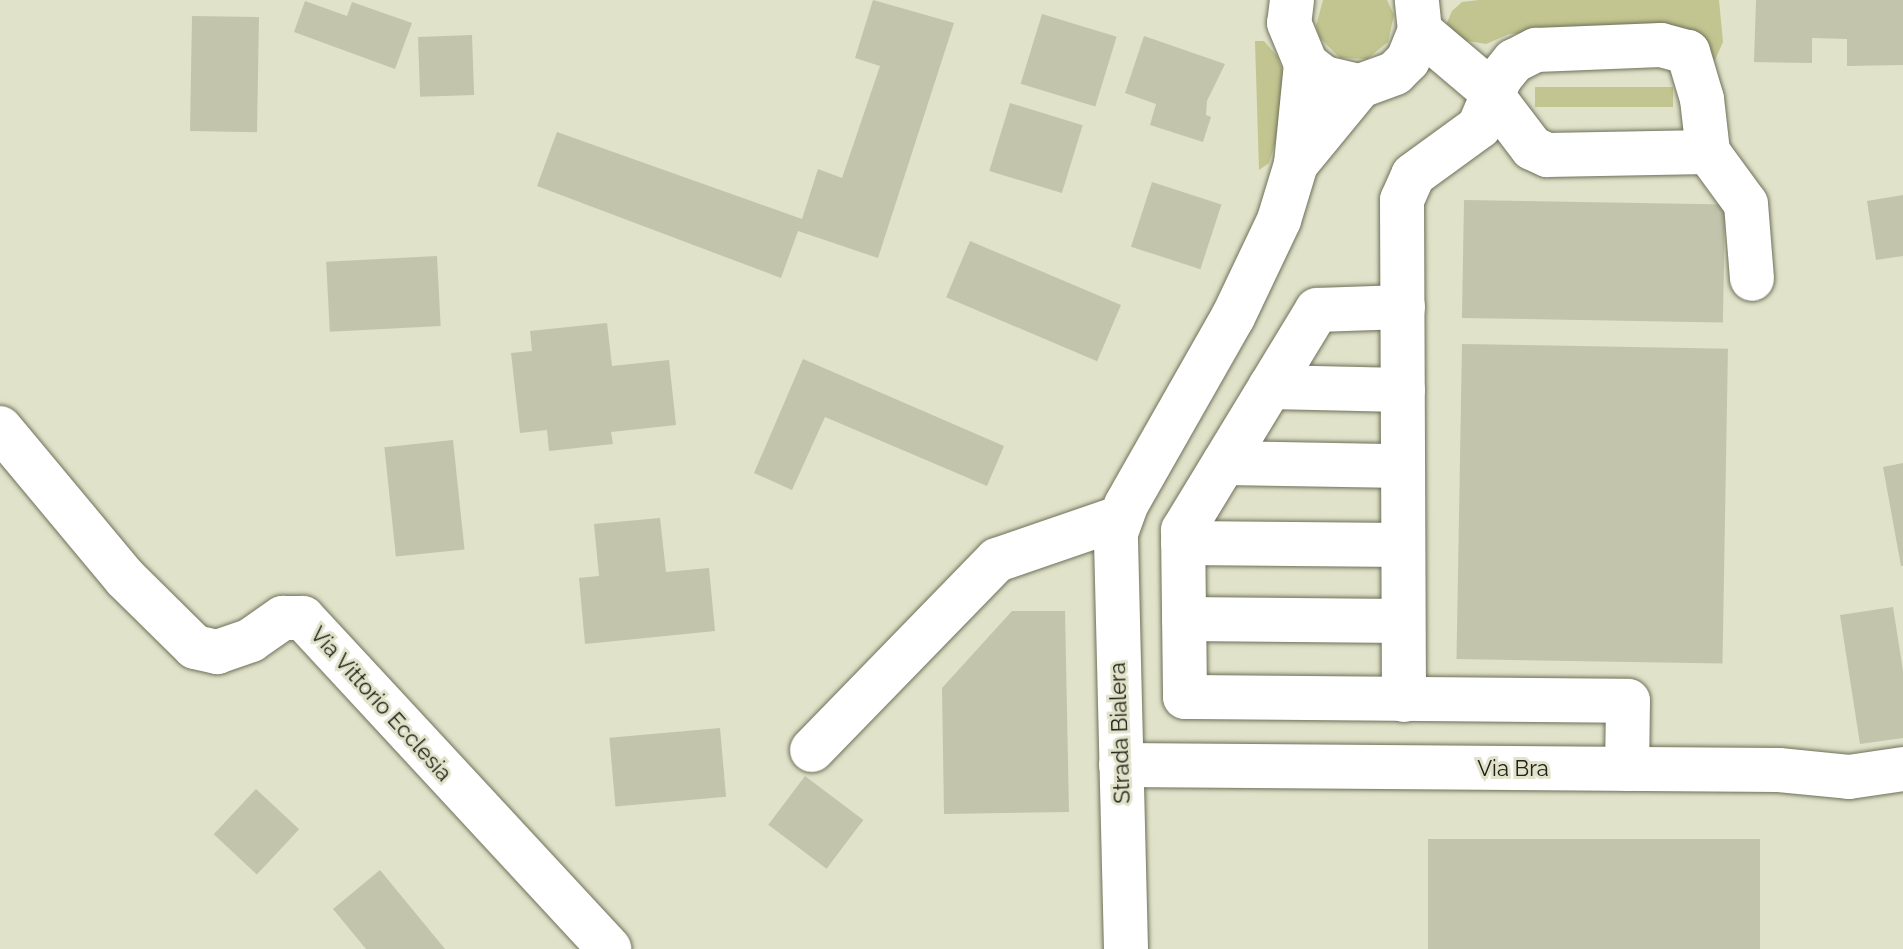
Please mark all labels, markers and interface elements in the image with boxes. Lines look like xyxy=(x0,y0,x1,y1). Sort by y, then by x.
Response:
street label: Via Vittorio Ecclesia xyxy=(304,621,458,787)
street label: Strada Bialera xyxy=(1104,662,1136,804)
street label: Via Bra xyxy=(1477,756,1549,782)

